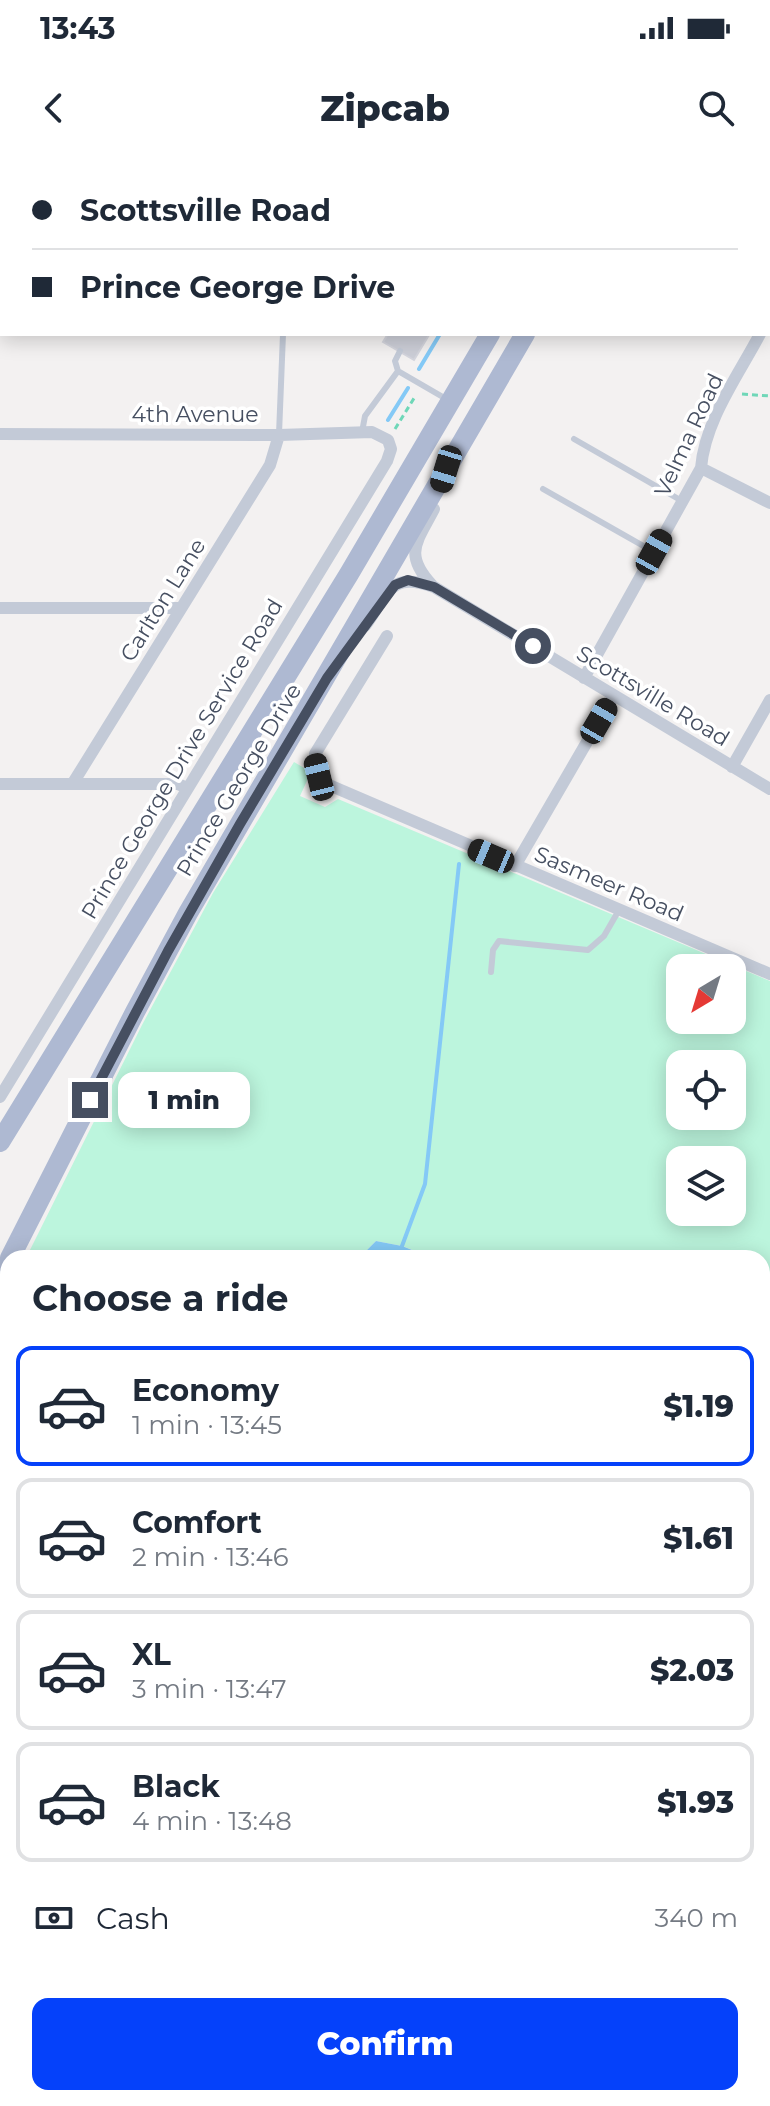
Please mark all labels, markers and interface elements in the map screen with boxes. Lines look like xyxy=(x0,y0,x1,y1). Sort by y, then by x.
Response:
text: 13:43 xyxy=(40,10,116,47)
icon: back xyxy=(32,86,76,130)
text: Zipcab xyxy=(320,86,450,130)
icon: search xyxy=(694,86,738,130)
text: Scottsville Road xyxy=(80,192,331,229)
text: Prince George Drive xyxy=(80,269,395,306)
street label: Velma Road xyxy=(649,369,729,501)
street label: 4th Avenue xyxy=(131,401,259,428)
car xyxy=(428,443,464,495)
car xyxy=(632,525,676,579)
street label: Carlton Lane xyxy=(114,534,212,666)
street label: Prince George Drive Service Road xyxy=(76,594,288,924)
route start xyxy=(515,628,551,664)
street label: Scottsville Road xyxy=(572,640,734,752)
street label: Prince George Drive xyxy=(171,679,307,881)
car xyxy=(577,694,621,748)
car xyxy=(302,751,336,803)
car xyxy=(464,836,518,876)
street label: Sasmeer Road xyxy=(530,840,688,928)
north arrow xyxy=(666,954,746,1034)
map controls xyxy=(666,954,746,1226)
button: locate xyxy=(666,1050,746,1130)
callout: 1 min xyxy=(118,1072,250,1128)
route end xyxy=(72,1082,108,1118)
text: 1 min xyxy=(148,1084,220,1116)
button: layers xyxy=(666,1146,746,1226)
text: Choose a ride xyxy=(32,1276,289,1320)
icon: car xyxy=(36,1370,108,1442)
text: Economy xyxy=(132,1372,279,1409)
text: $1.19 xyxy=(663,1388,734,1425)
text: 1 min · 13:45 xyxy=(132,1409,282,1441)
icon: car xyxy=(36,1502,108,1574)
text: Comfort xyxy=(132,1504,262,1541)
text: $1.61 xyxy=(663,1520,734,1557)
text: 2 min · 13:46 xyxy=(132,1541,289,1573)
icon: car xyxy=(36,1634,108,1706)
text: XL xyxy=(132,1636,171,1673)
text: $2.03 xyxy=(650,1652,734,1689)
text: 3 min · 13:47 xyxy=(132,1673,287,1705)
icon: car xyxy=(36,1766,108,1838)
text: Black xyxy=(132,1768,220,1805)
text: $1.93 xyxy=(657,1784,734,1821)
text: 4 min · 13:48 xyxy=(132,1805,292,1837)
icon: cash xyxy=(32,1896,76,1940)
text: Cash xyxy=(96,1900,170,1937)
text: 340 m xyxy=(655,1902,738,1934)
button: Confirm xyxy=(32,1998,738,2090)

